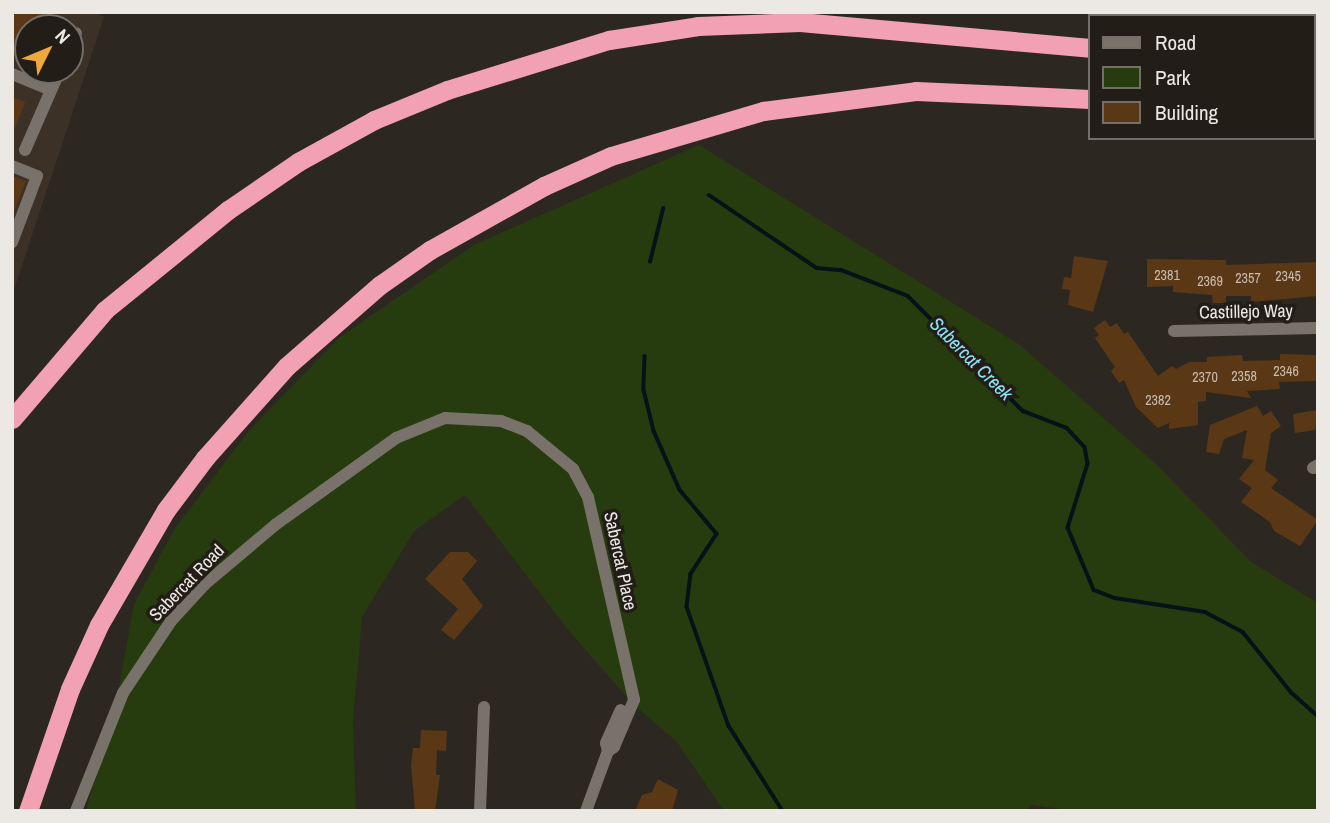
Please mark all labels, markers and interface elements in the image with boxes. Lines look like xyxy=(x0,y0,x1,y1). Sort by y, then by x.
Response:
north arrow xyxy=(14,14,84,84)
legend xyxy=(1088,14,1316,140)
text: N xyxy=(50,23,76,49)
text: Road xyxy=(1155,28,1196,57)
text: Park xyxy=(1155,63,1190,92)
text: Building xyxy=(1155,98,1218,127)
house number: 2381 xyxy=(1154,267,1180,283)
house number: 2345 xyxy=(1275,268,1301,284)
house number: 2357 xyxy=(1235,270,1261,286)
house number: 2369 xyxy=(1197,273,1223,289)
street label: Castillejo Way xyxy=(1199,300,1293,324)
water label: Sabercat Creek xyxy=(925,313,1017,405)
house number: 2346 xyxy=(1273,363,1299,379)
house number: 2358 xyxy=(1231,368,1257,384)
house number: 2370 xyxy=(1192,369,1218,385)
house number: 2382 xyxy=(1145,392,1171,408)
street label: Sabercat Place xyxy=(599,510,641,612)
street label: Sabercat Road xyxy=(145,540,229,626)

